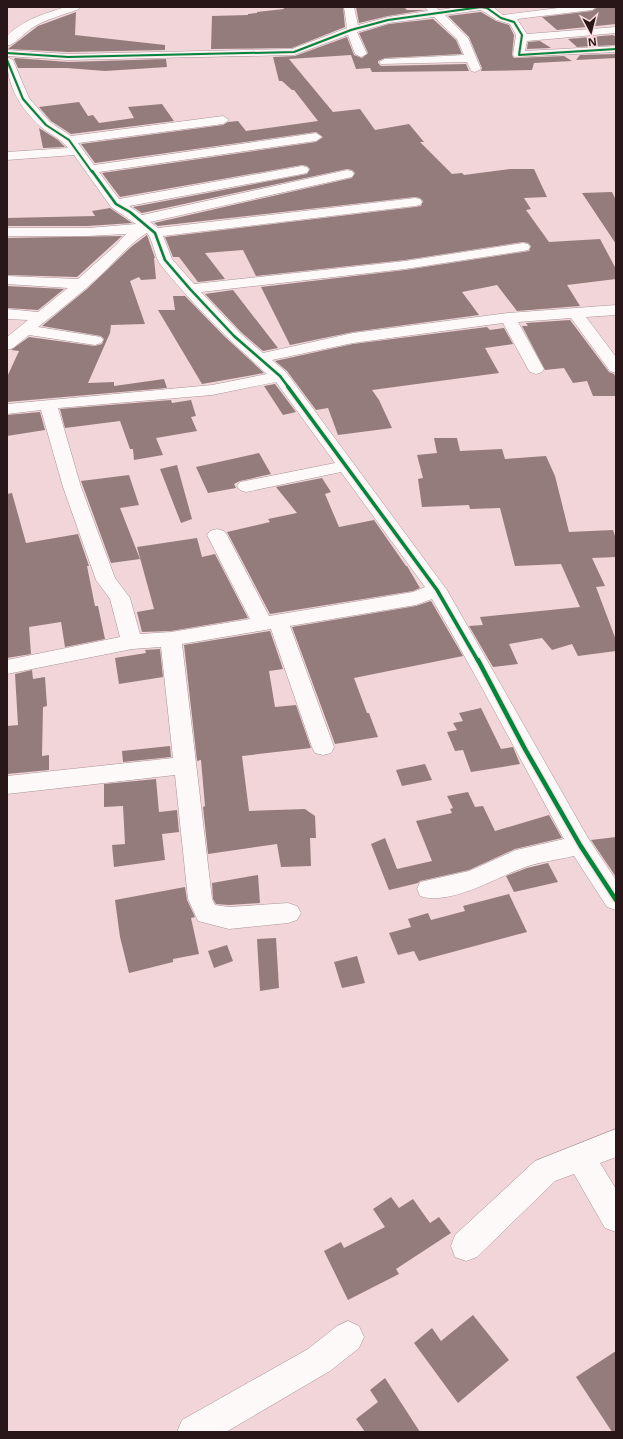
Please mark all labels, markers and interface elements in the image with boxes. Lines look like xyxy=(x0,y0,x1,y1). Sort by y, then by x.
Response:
north arrow xyxy=(571,12,611,52)
text: N xyxy=(587,34,598,50)

